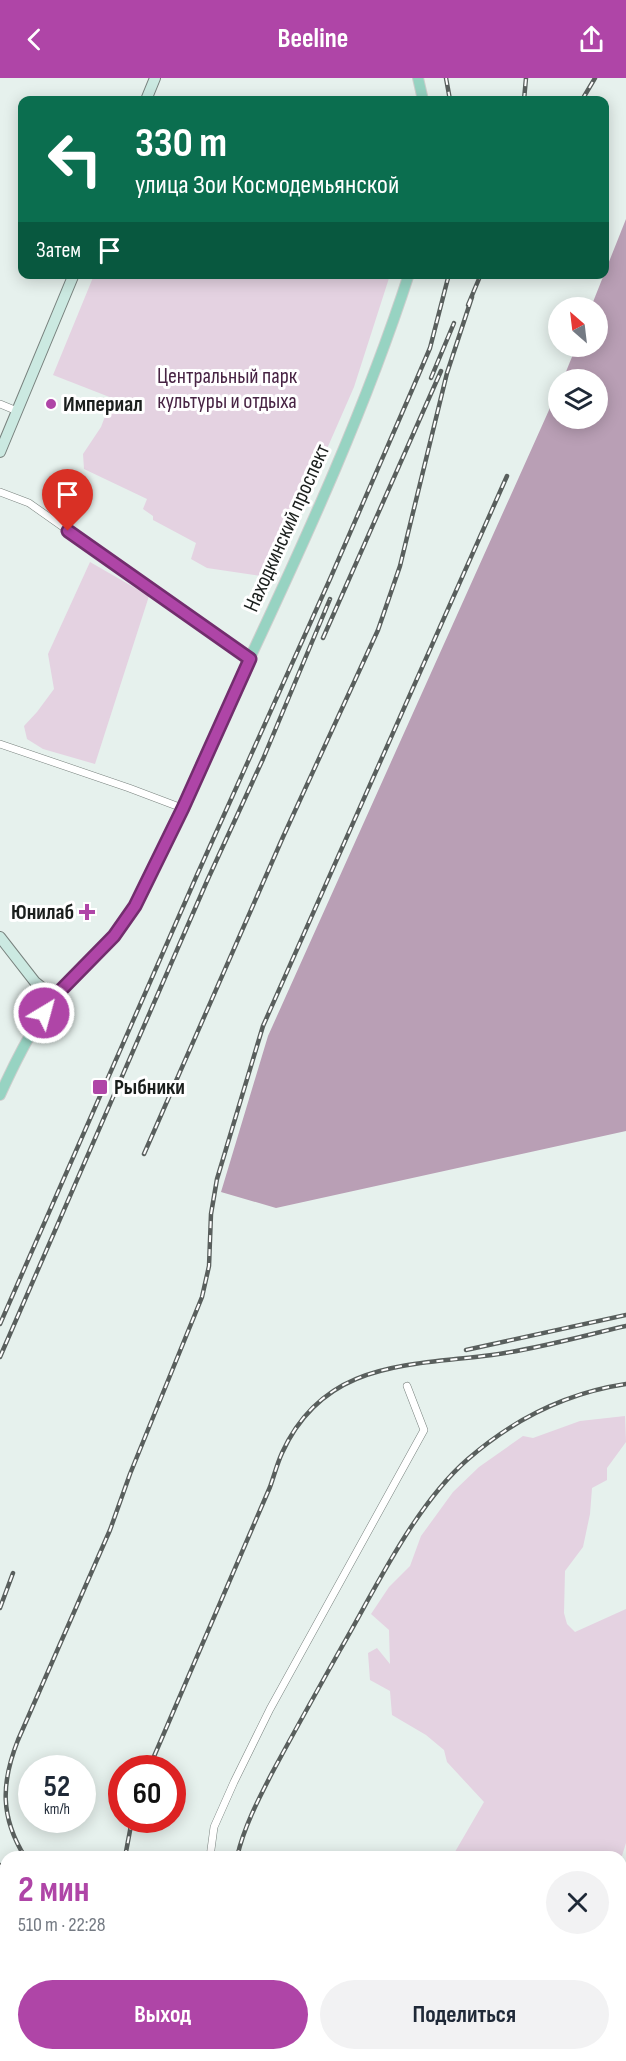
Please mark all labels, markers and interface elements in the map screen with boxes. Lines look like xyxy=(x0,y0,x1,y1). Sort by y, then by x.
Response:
icon: back xyxy=(18,23,51,56)
text: Beeline xyxy=(278,23,348,55)
icon: share xyxy=(575,23,608,56)
text: 330 m xyxy=(135,118,227,169)
icon: left xyxy=(36,120,114,198)
text: улица Зои Космодемьянской xyxy=(135,169,399,201)
icon: arrive xyxy=(93,234,126,267)
text: Затем xyxy=(36,237,81,264)
north arrow xyxy=(548,297,608,357)
map controls xyxy=(548,297,608,429)
park label: Центральный парк культуры и отдыха xyxy=(157,363,298,415)
button: layers xyxy=(548,369,608,429)
place label: Империал xyxy=(63,391,143,418)
marker: Империал xyxy=(44,397,58,411)
street label: Находкинский проспект xyxy=(238,440,336,616)
pin xyxy=(42,469,93,531)
icon: arrive xyxy=(51,478,84,511)
place label: Юнилаб xyxy=(11,899,74,926)
marker: Юнилаб xyxy=(78,903,96,921)
position arrow xyxy=(12,981,76,1045)
place label: Рыбники xyxy=(114,1074,185,1101)
marker: Рыбники xyxy=(91,1078,109,1096)
speed limit sign: 60 xyxy=(108,1755,186,1833)
text: 52 xyxy=(44,1769,70,1805)
text: km/h xyxy=(44,1800,70,1819)
text: 2 мин xyxy=(18,1869,89,1912)
button: close xyxy=(546,1871,609,1934)
text: 510 m · 22:28 xyxy=(18,1913,106,1937)
button: Выход xyxy=(18,1980,308,2049)
button: Поделиться xyxy=(320,1980,609,2049)

